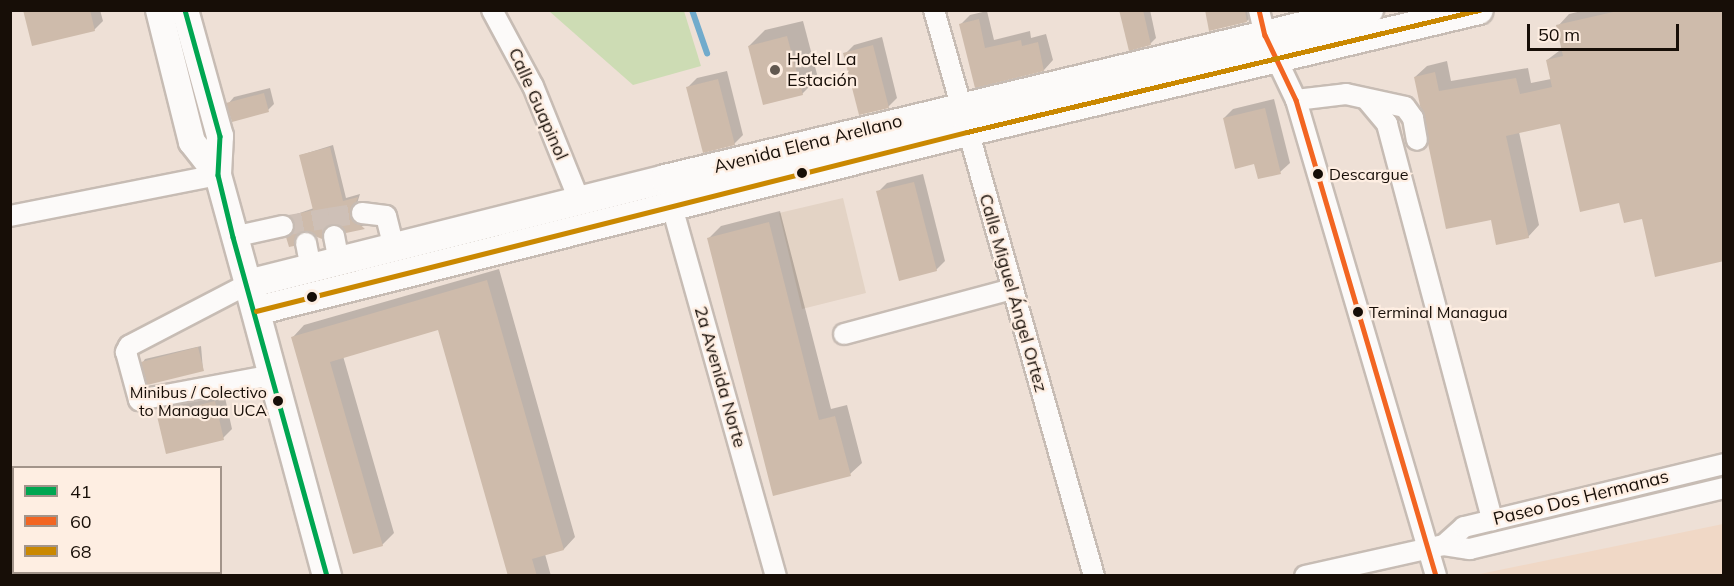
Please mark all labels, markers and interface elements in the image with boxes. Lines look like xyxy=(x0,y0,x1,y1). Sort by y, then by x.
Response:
scale bar xyxy=(1530,12,1682,50)
text: 50 m xyxy=(1538,23,1580,46)
street label: Calle Guapinol xyxy=(504,45,572,163)
place label: Hotel La Estación xyxy=(787,49,857,92)
marker: Hotel La Estación xyxy=(768,63,782,77)
street label: Avenida Elena Arellano xyxy=(712,110,904,178)
place label: Descargue xyxy=(1329,164,1408,184)
unlabelled marker xyxy=(796,167,808,179)
marker: Descargue xyxy=(1312,168,1324,180)
street label: Calle Miguel Ángel Ortez xyxy=(974,191,1052,395)
unlabelled marker xyxy=(306,291,318,303)
place label: Terminal Managua xyxy=(1369,302,1508,322)
street label: 2a Avenida Norte xyxy=(689,304,751,450)
marker: Terminal Managua xyxy=(1352,306,1364,318)
place label: Minibus / Colectivo to Managua UCA xyxy=(130,382,267,420)
marker: Minibus / Colectivo to Managua UCA xyxy=(272,395,284,407)
legend xyxy=(12,466,222,574)
street label: Paseo Dos Hermanas xyxy=(1491,466,1671,530)
text: 41 xyxy=(70,480,92,503)
text: 60 xyxy=(70,510,92,533)
text: 68 xyxy=(70,540,92,563)

